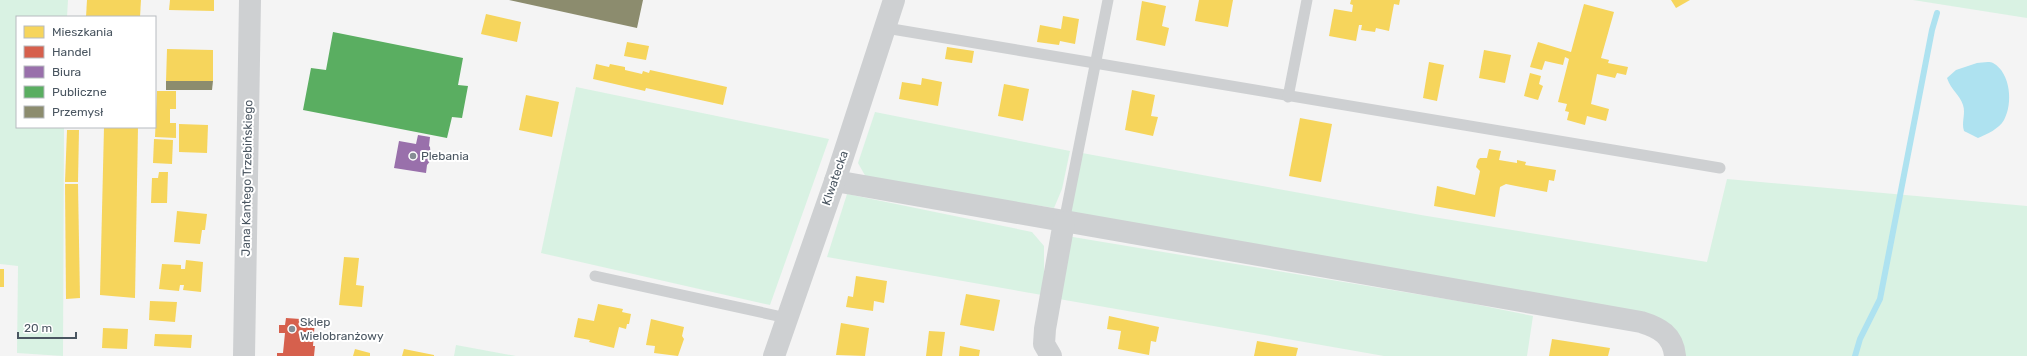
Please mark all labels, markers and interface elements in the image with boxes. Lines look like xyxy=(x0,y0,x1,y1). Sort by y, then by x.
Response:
legend xyxy=(16,16,156,128)
text: Mieszkania xyxy=(52,25,113,39)
text: Handel xyxy=(52,45,91,59)
text: Biura xyxy=(52,65,81,79)
text: Publiczne xyxy=(52,85,107,99)
street label: Jana Kantego Trzebińskiego xyxy=(239,99,255,256)
text: Przemysł xyxy=(52,105,104,119)
place label: Plebania xyxy=(421,149,469,163)
street label: Klwatecka xyxy=(819,149,851,207)
marker: Plebania xyxy=(408,151,418,161)
scale bar xyxy=(18,314,76,340)
place label: Sklep Wielobranżowy xyxy=(300,315,384,343)
text: 20 m xyxy=(24,321,52,335)
marker: Sklep Wielobranżowy xyxy=(287,324,297,334)

